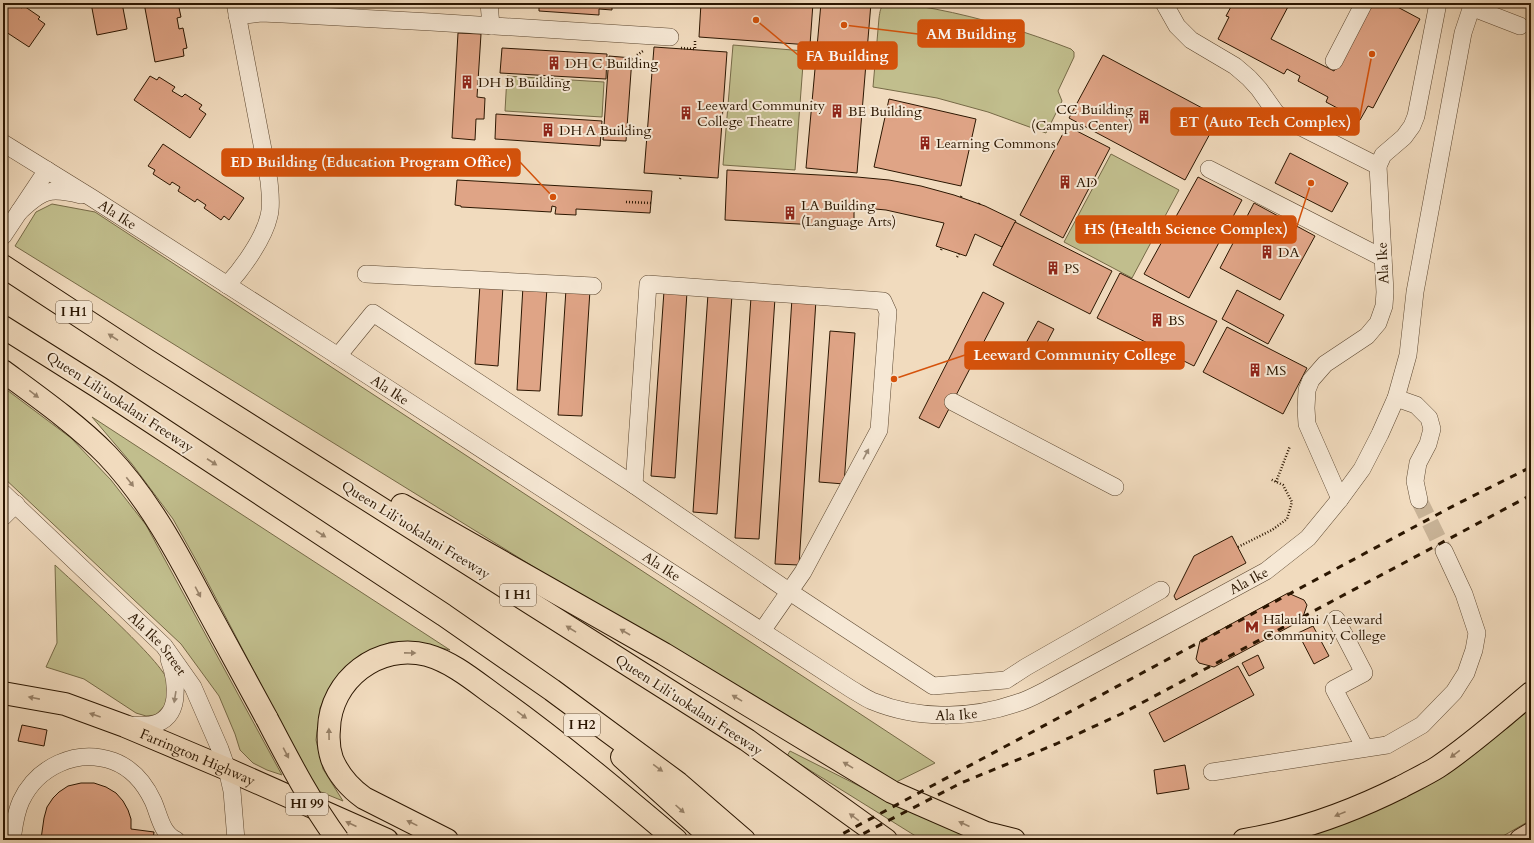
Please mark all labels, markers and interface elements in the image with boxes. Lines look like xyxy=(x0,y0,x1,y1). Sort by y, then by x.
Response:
callout: AM Building xyxy=(918,20,1024,47)
text: AM Building xyxy=(926,24,1016,44)
callout: FA Building xyxy=(798,42,897,69)
text: FA Building xyxy=(806,46,888,66)
place label: DH C Building xyxy=(565,54,658,73)
building icon: DH C Building xyxy=(546,55,562,71)
place label: DH B Building xyxy=(478,73,570,92)
building icon: DH B Building xyxy=(459,74,475,90)
place label: Leeward Community College Theatre xyxy=(697,96,826,131)
place label: CC Building (Campus Center) xyxy=(1031,100,1133,135)
place label: BE Building xyxy=(848,102,922,121)
building icon: BE Building xyxy=(829,103,845,119)
building icon: Leeward Community College Theatre xyxy=(678,105,694,121)
callout: ET (Auto Tech Complex) xyxy=(1171,108,1359,135)
building icon: CC Building (Campus Center) xyxy=(1136,109,1152,125)
text: ET (Auto Tech Complex) xyxy=(1179,112,1351,132)
place label: DH A Building xyxy=(559,121,652,140)
building icon: DH A Building xyxy=(540,122,556,138)
place label: Learning Commons xyxy=(936,134,1056,153)
building icon: Learning Commons xyxy=(917,135,933,151)
callout: ED Building (Education Program Office) xyxy=(222,149,520,176)
text: ED Building (Education Program Office) xyxy=(230,152,512,172)
place label: AD xyxy=(1076,173,1097,192)
building icon: AD xyxy=(1057,174,1073,190)
street label: Ala Ike xyxy=(95,195,140,234)
place label: LA Building (Language Arts) xyxy=(801,196,896,231)
building icon: LA Building (Language Arts) xyxy=(782,205,798,221)
callout: HS (Health Science Complex) xyxy=(1076,216,1296,243)
text: HS (Health Science Complex) xyxy=(1084,219,1288,239)
street label: Ala Ike xyxy=(1372,242,1394,284)
place label: DA xyxy=(1278,243,1299,262)
building icon: DA xyxy=(1259,244,1275,260)
place label: PS xyxy=(1064,259,1079,278)
building icon: PS xyxy=(1045,260,1061,276)
road number: I H1 xyxy=(56,301,92,323)
place label: BS xyxy=(1168,311,1185,330)
building icon: BS xyxy=(1149,312,1165,328)
one-way arrow xyxy=(107,333,118,341)
callout: Leeward Community College xyxy=(965,342,1184,369)
text: Leeward Community College xyxy=(974,345,1176,365)
street label: Queen Liliʻuokalani Freeway xyxy=(43,347,198,457)
place label: MS xyxy=(1266,361,1286,380)
building icon: MS xyxy=(1247,362,1263,378)
street label: Ala Ike xyxy=(367,370,413,409)
one-way arrow xyxy=(29,390,40,399)
one-way arrow xyxy=(863,449,869,460)
one-way arrow xyxy=(207,458,217,466)
street label: Queen Liliʻuokalani Freeway xyxy=(338,476,495,584)
one-way arrow xyxy=(125,477,134,488)
one-way arrow xyxy=(315,530,326,538)
street label: Ala Ike xyxy=(639,547,685,586)
street label: Ala Ike xyxy=(1226,562,1272,599)
road number: I H1 xyxy=(500,584,536,606)
one-way arrow xyxy=(195,586,202,598)
street label: Ala Ike Street xyxy=(124,608,192,679)
place label: Hālaulani / Leeward Community College xyxy=(1263,610,1386,645)
metro station icon: Hālaulani / Leeward Community College xyxy=(1244,619,1260,635)
one-way arrow xyxy=(566,625,576,633)
one-way arrow xyxy=(619,629,631,635)
one-way arrow xyxy=(404,649,416,656)
street label: Queen Liliʻuokalani Freeway xyxy=(612,650,767,760)
one-way arrow xyxy=(172,691,178,703)
one-way arrow xyxy=(28,695,40,701)
one-way arrow xyxy=(731,695,743,702)
street label: Ala Ike xyxy=(935,703,979,725)
one-way arrow xyxy=(89,711,101,717)
one-way arrow xyxy=(516,711,527,719)
road number: I H2 xyxy=(564,714,600,736)
street label: Farrington Highway xyxy=(137,724,259,790)
one-way arrow xyxy=(326,727,332,740)
one-way arrow xyxy=(282,748,289,759)
one-way arrow xyxy=(1450,750,1461,758)
one-way arrow xyxy=(842,762,854,769)
one-way arrow xyxy=(653,764,664,772)
road number: HI 99 xyxy=(286,793,328,815)
one-way arrow xyxy=(675,804,684,813)
one-way arrow xyxy=(1334,812,1346,818)
one-way arrow xyxy=(849,813,859,821)
one-way arrow xyxy=(406,820,417,826)
one-way arrow xyxy=(958,820,970,826)
one-way arrow xyxy=(345,821,357,827)

